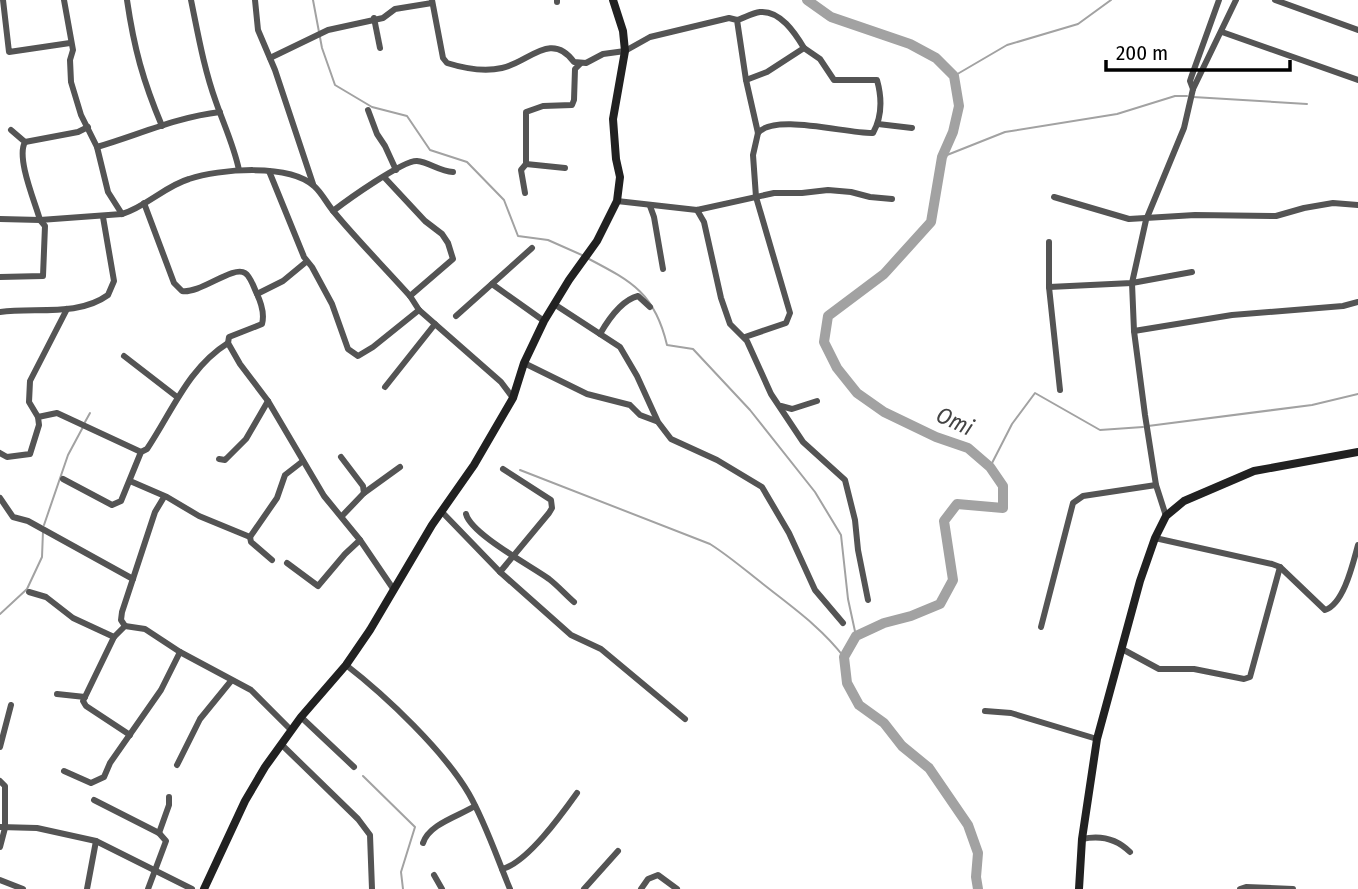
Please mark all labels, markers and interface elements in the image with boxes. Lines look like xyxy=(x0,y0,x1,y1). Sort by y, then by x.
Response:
scale bar xyxy=(1106,28,1290,72)
text: 200 m xyxy=(1116,40,1168,66)
water label: Omi xyxy=(932,400,978,442)

